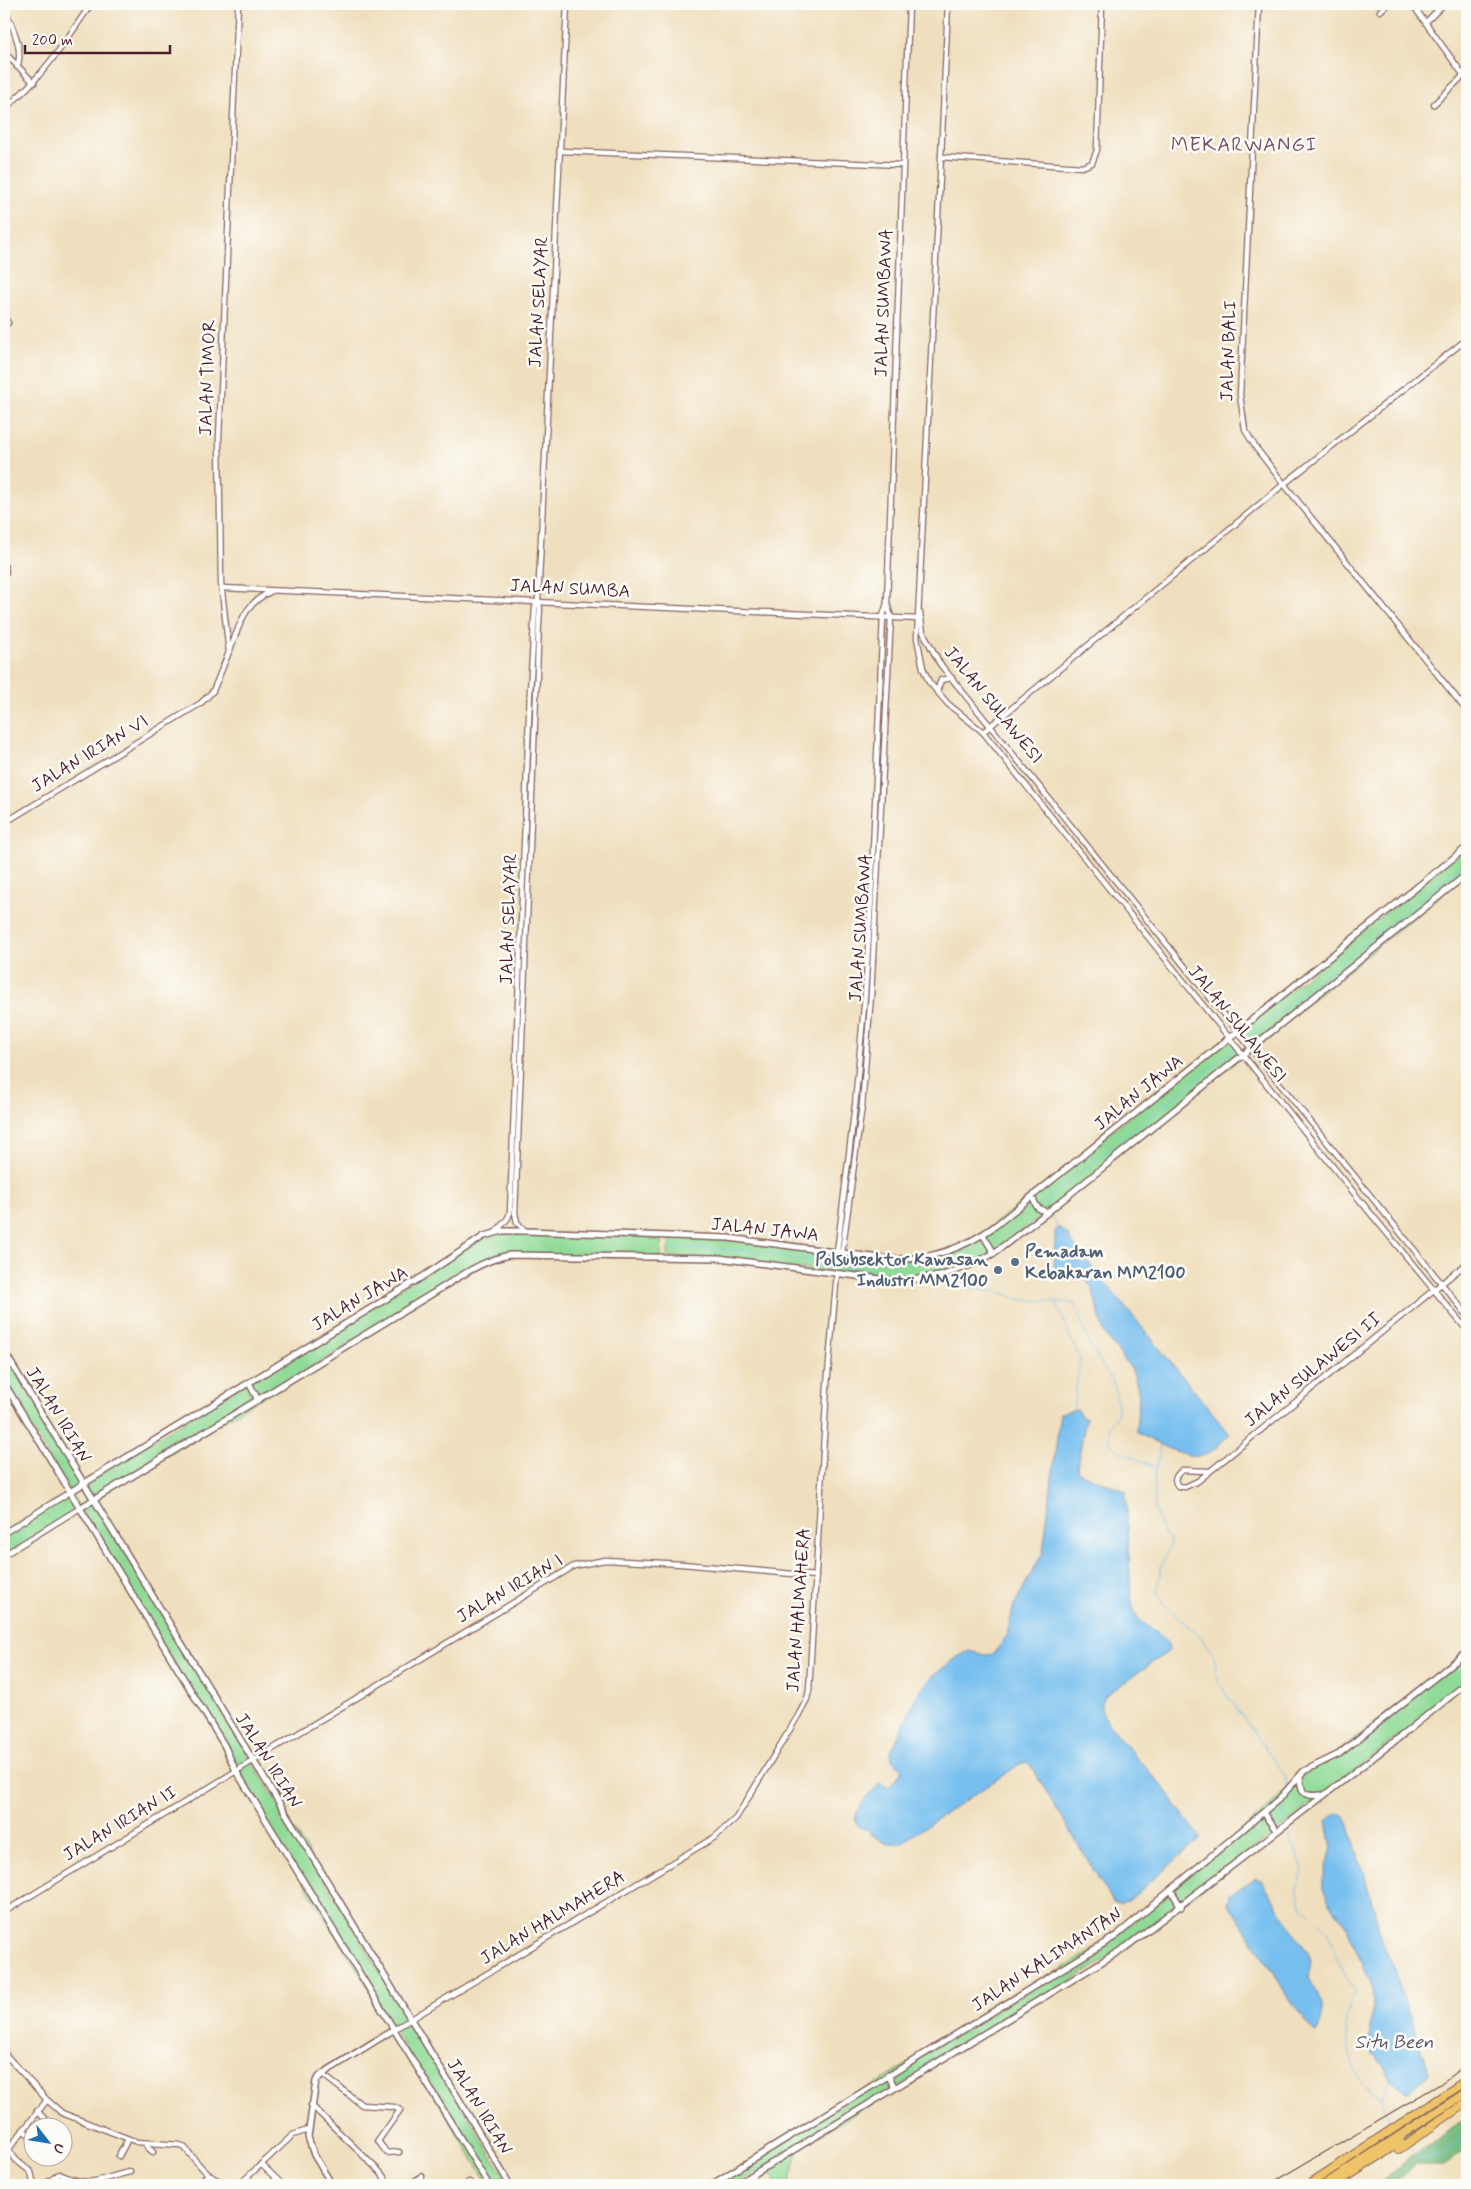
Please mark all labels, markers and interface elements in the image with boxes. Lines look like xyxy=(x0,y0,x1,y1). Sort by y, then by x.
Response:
scale bar xyxy=(25,22,170,54)
text: 200 m xyxy=(32,31,73,51)
district label: MEKARWANGI xyxy=(1171,132,1317,159)
street label: JALAN SUMBAWA xyxy=(869,228,899,378)
street label: JALAN SELAYAR xyxy=(524,236,554,368)
street label: JALAN BALI xyxy=(1215,300,1243,402)
street label: JALAN TIMOR xyxy=(194,319,222,437)
street label: JALAN SUMBA xyxy=(509,574,631,604)
street label: JALAN SULAWESI xyxy=(938,641,1048,769)
street label: JALAN IRIAN VI xyxy=(27,710,153,798)
street label: JALAN SELAYAR xyxy=(495,853,523,985)
street label: JALAN SUMBAWA xyxy=(844,853,878,1003)
street label: JALAN SULAWESI xyxy=(1182,960,1292,1088)
street label: JALAN JAWA xyxy=(1089,1050,1189,1136)
street label: JALAN JAWA xyxy=(710,1212,820,1248)
place label: Pemadam Kebakaran MM2100 xyxy=(1025,1240,1185,1285)
place label: Polsubsektor Kawasan Industri MM2100 xyxy=(815,1248,989,1293)
marker: Pemadam Kebakaran MM2100 xyxy=(1009,1256,1021,1268)
street label: JALAN JAWA xyxy=(307,1261,413,1337)
marker: Polsubsektor Kawasan Industri MM2100 xyxy=(992,1264,1004,1276)
street label: JALAN SULAWESI II xyxy=(1240,1307,1386,1433)
street label: JALAN IRIAN xyxy=(20,1362,96,1468)
street label: JALAN HALMAHERA xyxy=(781,1527,817,1693)
street label: JALAN IRIAN I xyxy=(453,1549,567,1629)
street label: JALAN IRIAN xyxy=(229,1709,307,1813)
street label: JALAN IRIAN II xyxy=(59,1781,181,1867)
street label: JALAN HALMAHERA xyxy=(476,1865,630,1971)
street label: JALAN KALIMANTAN xyxy=(967,1902,1127,2018)
water label: Situ Been xyxy=(1355,2030,1434,2055)
street label: JALAN IRIAN xyxy=(441,2054,517,2160)
north arrow xyxy=(22,2116,72,2166)
text: U xyxy=(48,2140,68,2157)

